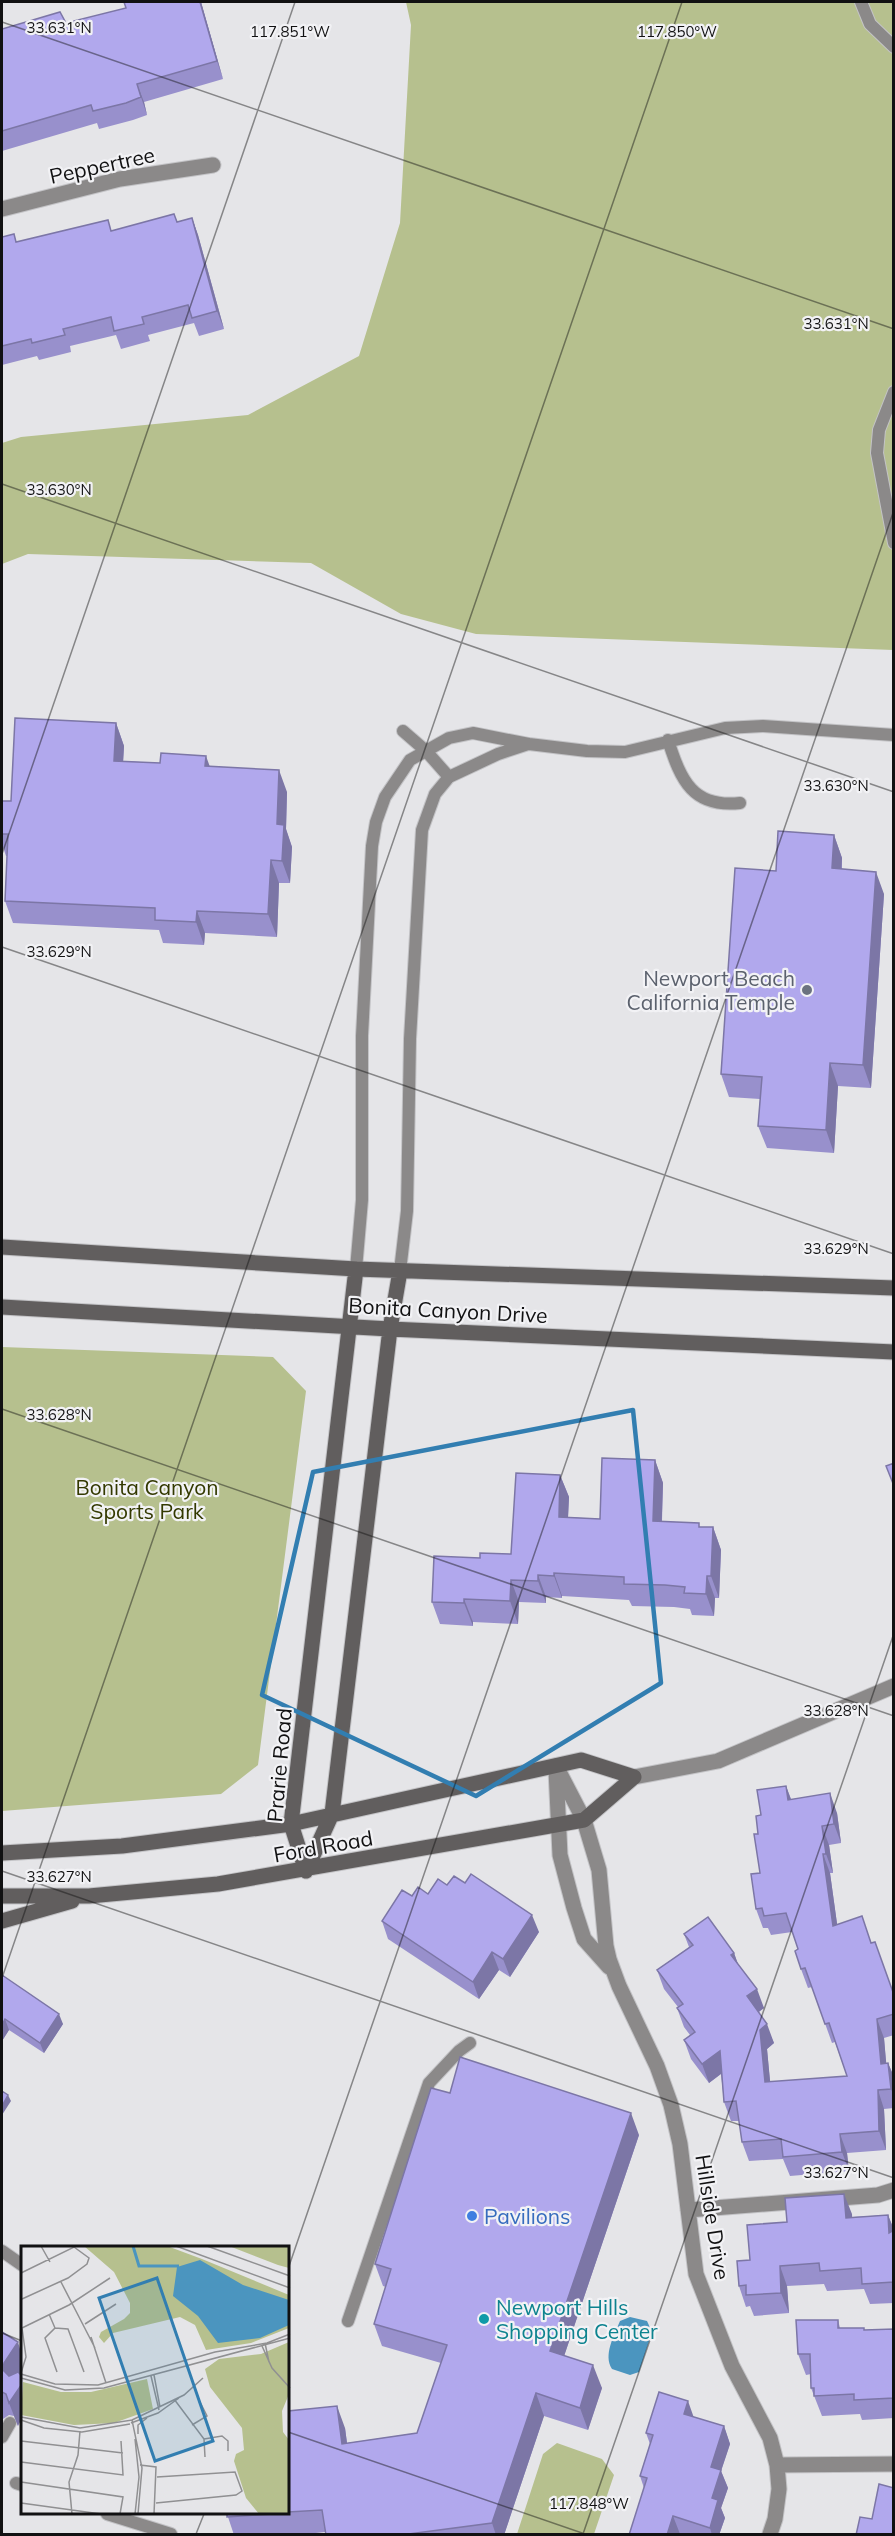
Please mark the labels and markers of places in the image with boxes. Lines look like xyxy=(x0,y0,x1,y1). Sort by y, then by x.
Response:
place label: Newport Beach California Temple xyxy=(627,965,795,1015)
marker: Newport Beach California Temple xyxy=(800,983,814,997)
place label: Pavilions xyxy=(484,2203,571,2229)
marker: Pavilions xyxy=(465,2209,479,2223)
place label: Newport Hills Shopping Center xyxy=(496,2294,658,2344)
marker: Newport Hills Shopping Center xyxy=(477,2312,491,2326)

